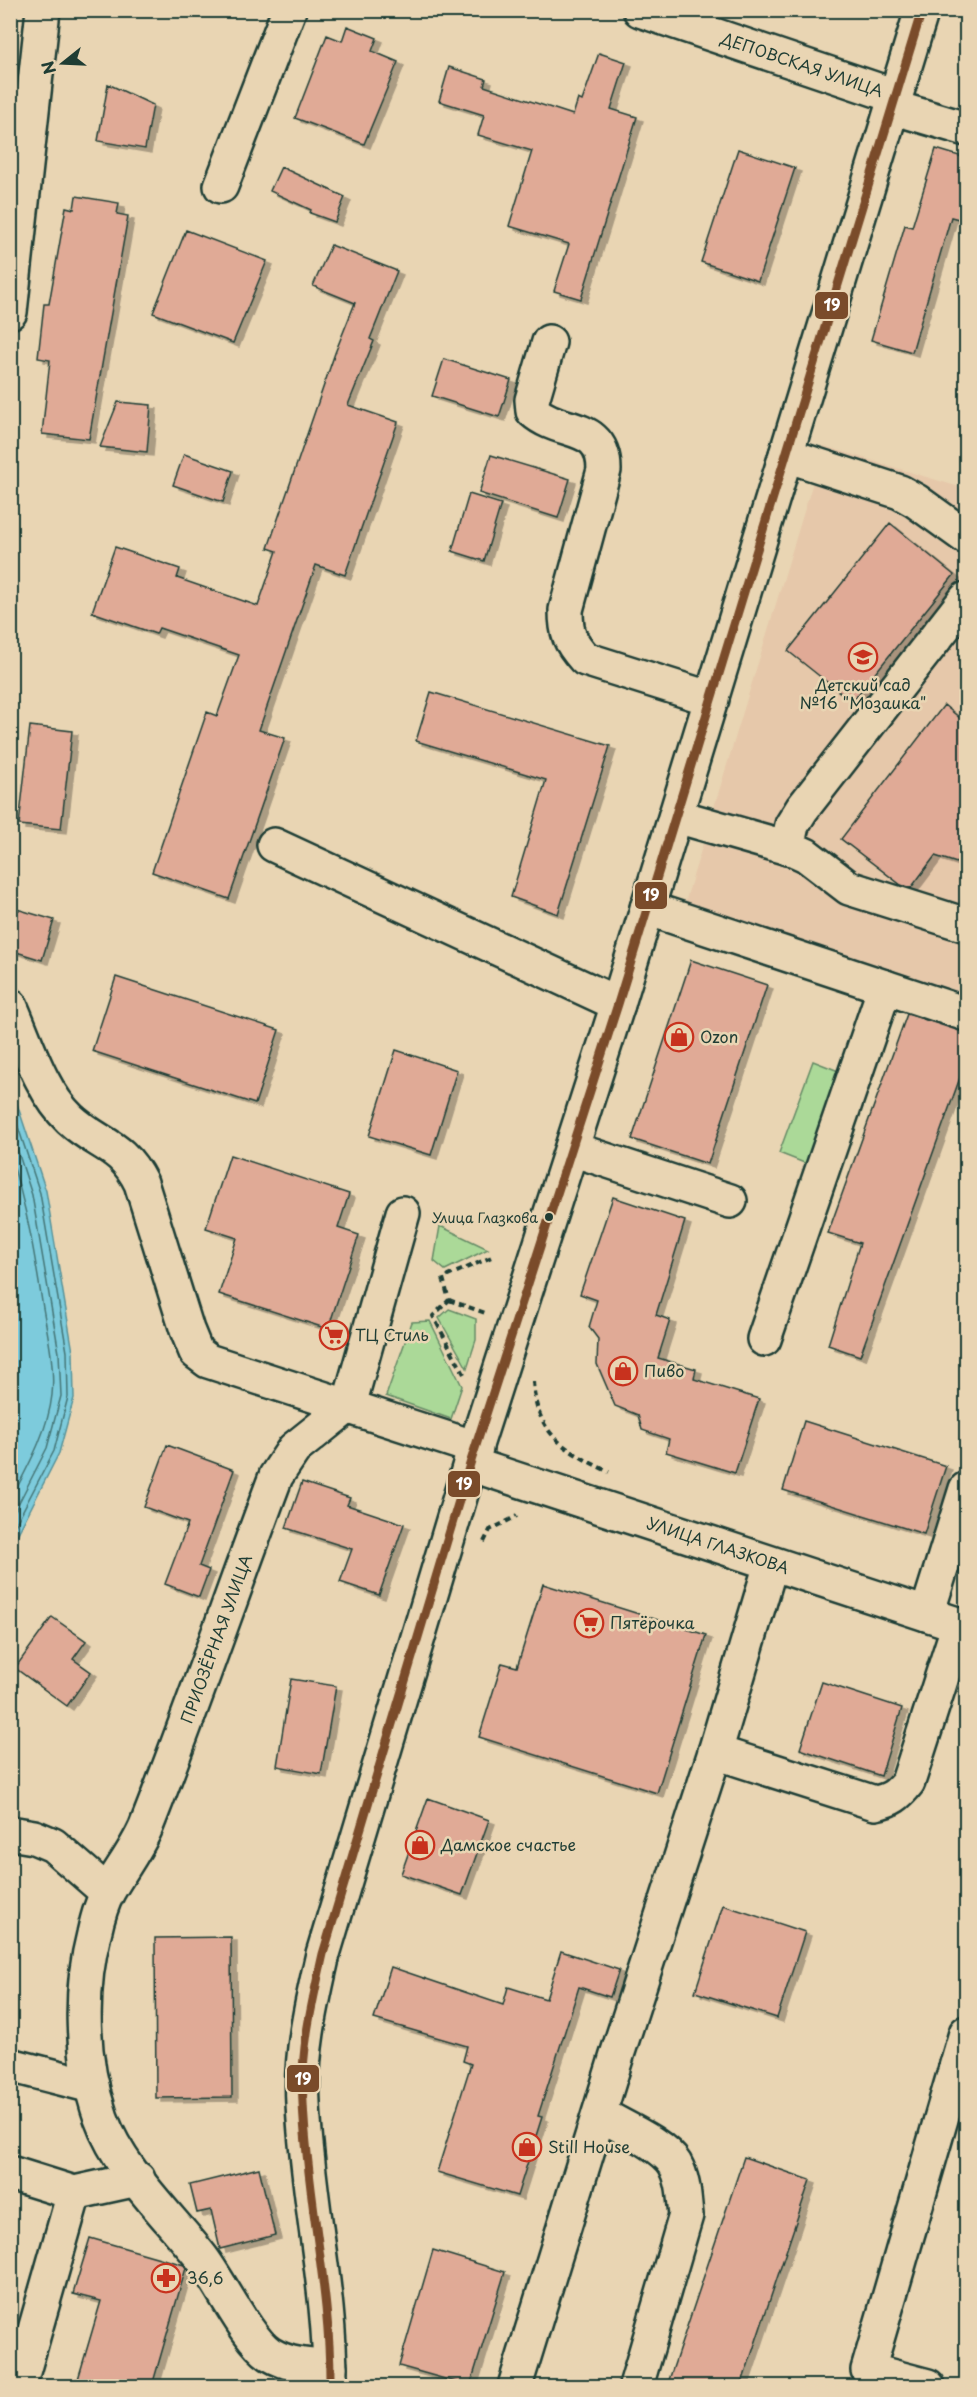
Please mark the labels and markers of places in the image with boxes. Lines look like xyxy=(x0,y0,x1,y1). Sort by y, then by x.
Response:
school or university icon: Детский сад №16 "Мозаика" xyxy=(847,641,879,673)
place label: Детский сад №16 "Мозаика" xyxy=(800,672,926,714)
shop icon: Ozon xyxy=(663,1021,695,1053)
place label: Ozon xyxy=(700,1024,738,1048)
place label: Улица Глазкова xyxy=(432,1207,538,1228)
marker: Улица Глазкова xyxy=(543,1211,555,1223)
supermarket icon: ТЦ Стиль xyxy=(318,1319,350,1351)
place label: ТЦ Стиль xyxy=(355,1322,429,1346)
shop icon: Пиво xyxy=(607,1355,639,1387)
place label: Пиво xyxy=(644,1358,684,1382)
supermarket icon: Пятёрочка xyxy=(573,1607,605,1639)
place label: Пятёрочка xyxy=(610,1610,695,1634)
shop icon: Дамское счастье xyxy=(404,1829,436,1861)
place label: Дамское счастье xyxy=(440,1832,576,1856)
shop icon: Still House xyxy=(511,2131,543,2163)
place label: Still House xyxy=(548,2134,630,2158)
pharmacy icon: 36,6 xyxy=(150,2262,182,2294)
place label: 36,6 xyxy=(187,2265,224,2289)

